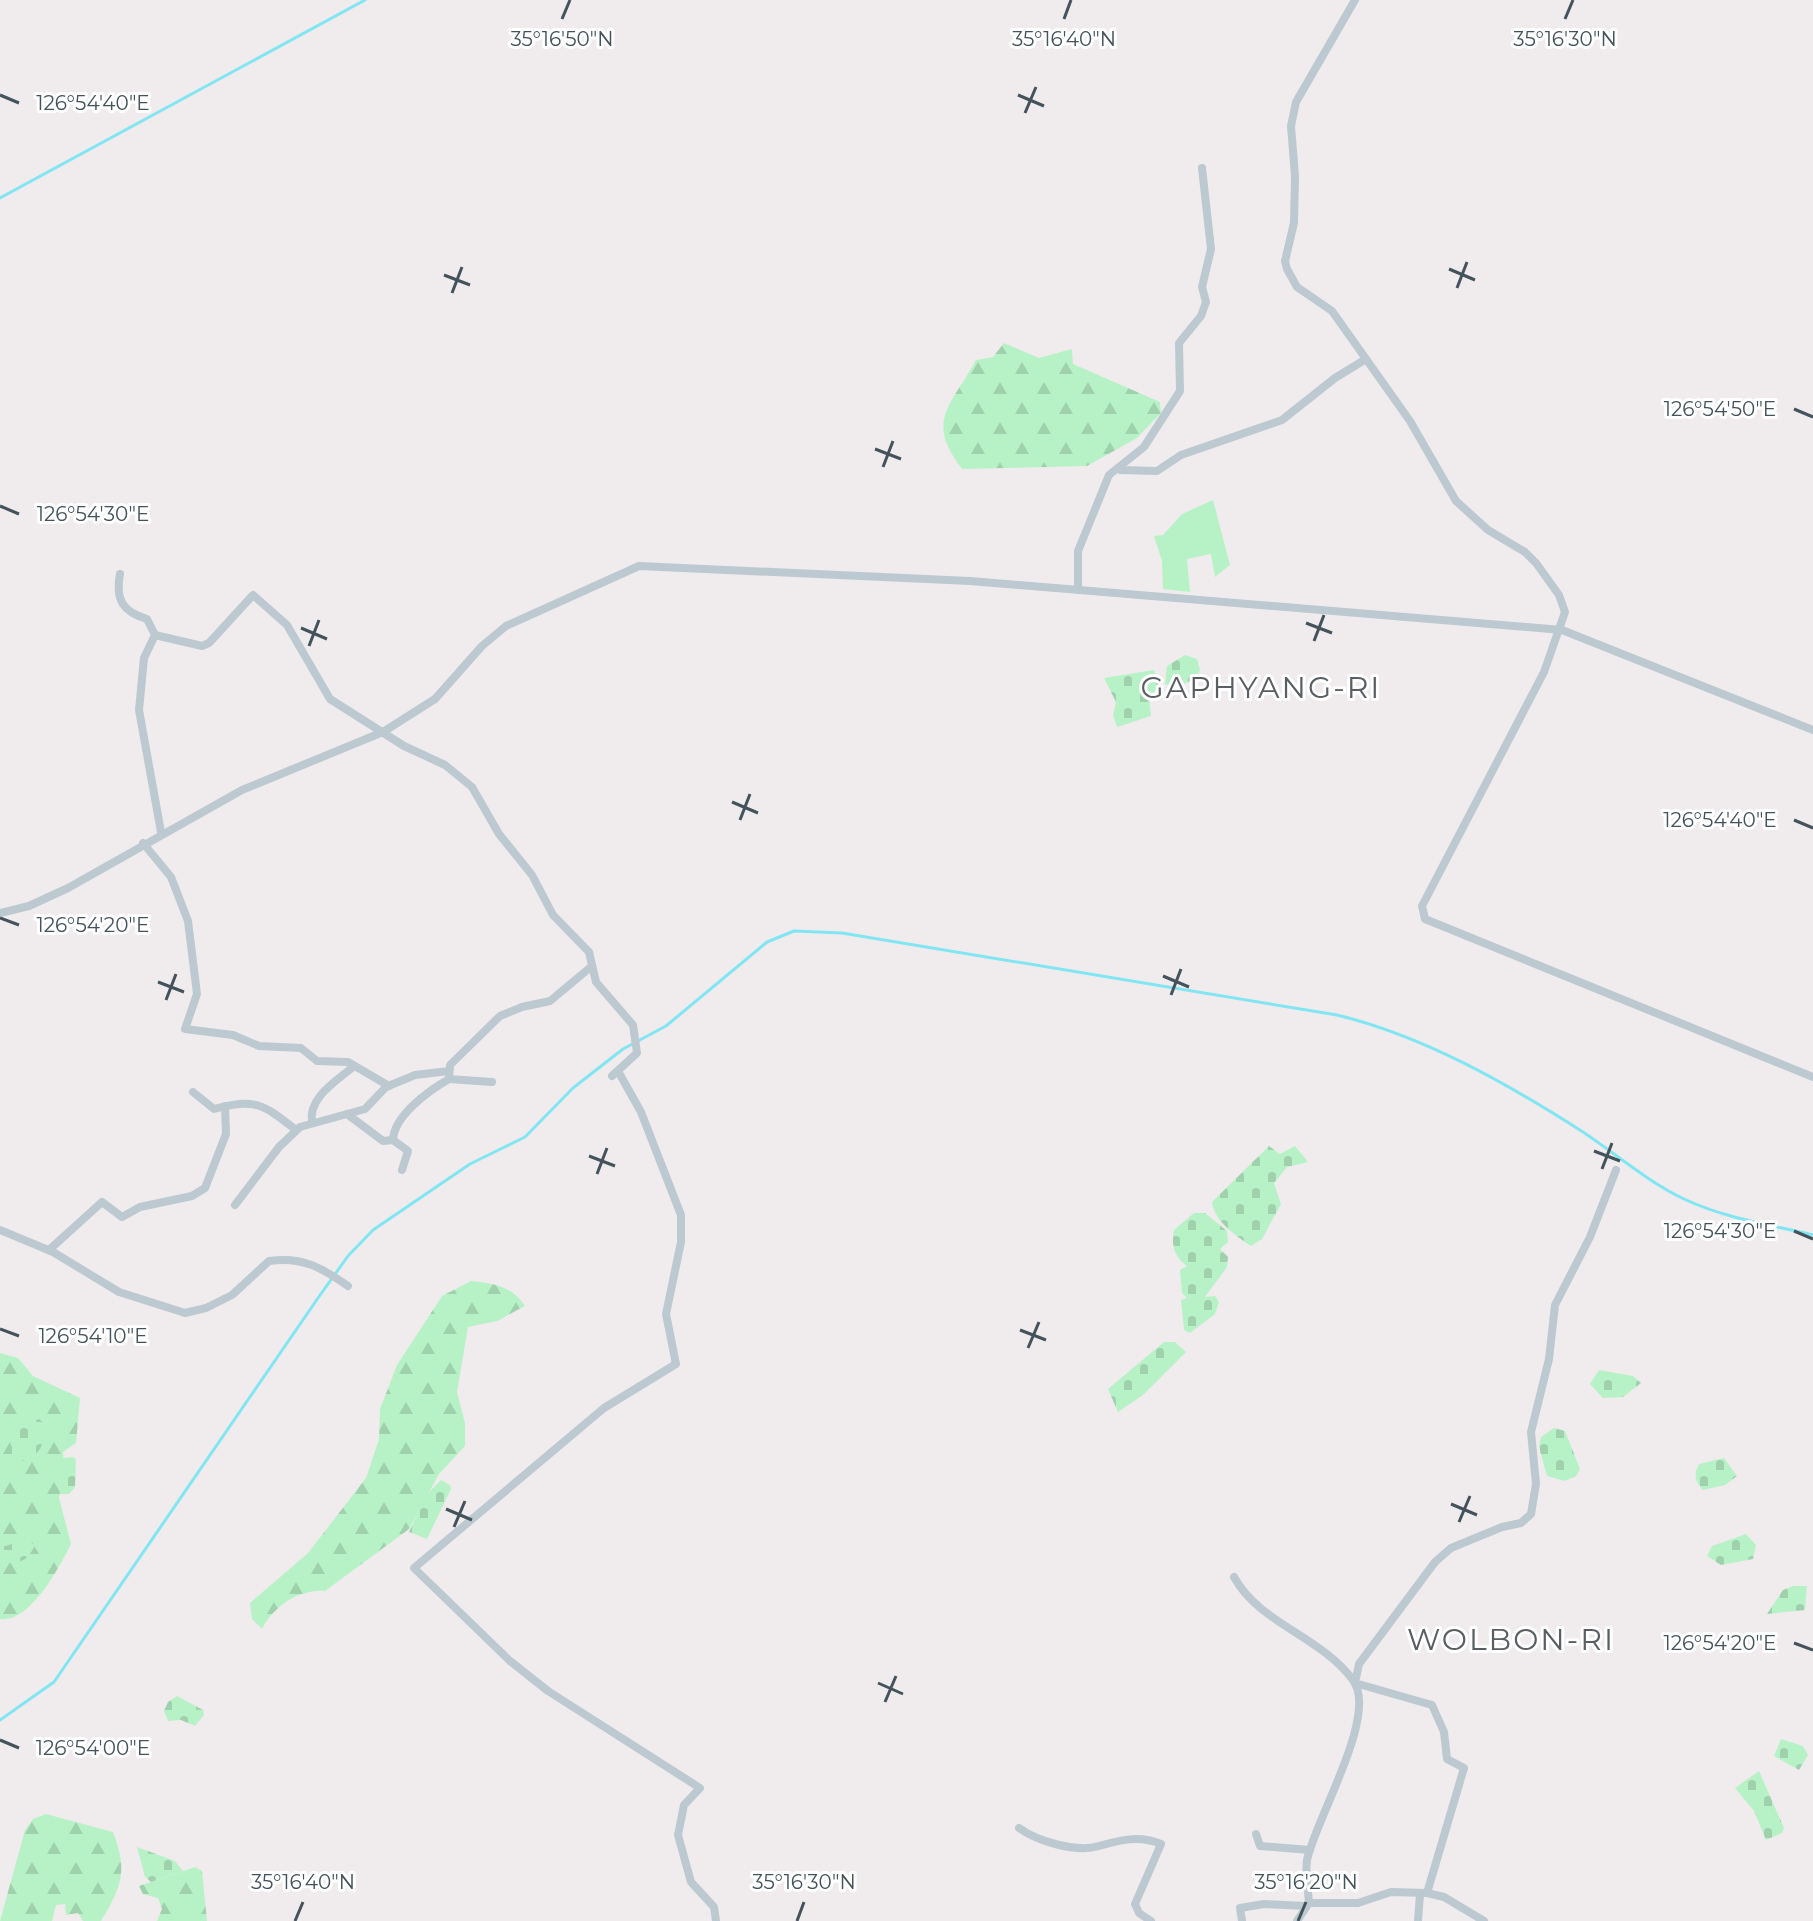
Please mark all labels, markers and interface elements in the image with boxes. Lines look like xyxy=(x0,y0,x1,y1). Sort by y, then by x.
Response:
text: 35°16'50"N xyxy=(510,27,614,51)
text: 35°16'40"N xyxy=(1012,27,1116,51)
text: 35°16'30"N xyxy=(1513,27,1617,51)
text: 126°54'40"E xyxy=(36,91,150,115)
text: 126°54'50"E xyxy=(1664,397,1776,421)
text: 126°54'30"E xyxy=(37,502,149,526)
district label: GAPHYANG-RI xyxy=(1141,669,1381,706)
text: 126°54'40"E xyxy=(1663,808,1777,832)
text: 126°54'20"E xyxy=(37,913,149,937)
text: 126°54'30"E xyxy=(1664,1219,1776,1243)
text: 126°54'10"E xyxy=(38,1324,148,1348)
district label: WOLBON-RI xyxy=(1407,1621,1615,1658)
text: 126°54'20"E xyxy=(1664,1631,1776,1655)
text: 126°54'00"E xyxy=(36,1736,150,1760)
text: 35°16'40"N xyxy=(251,1870,355,1894)
text: 35°16'30"N xyxy=(752,1870,856,1894)
text: 35°16'20"N xyxy=(1254,1870,1358,1894)

